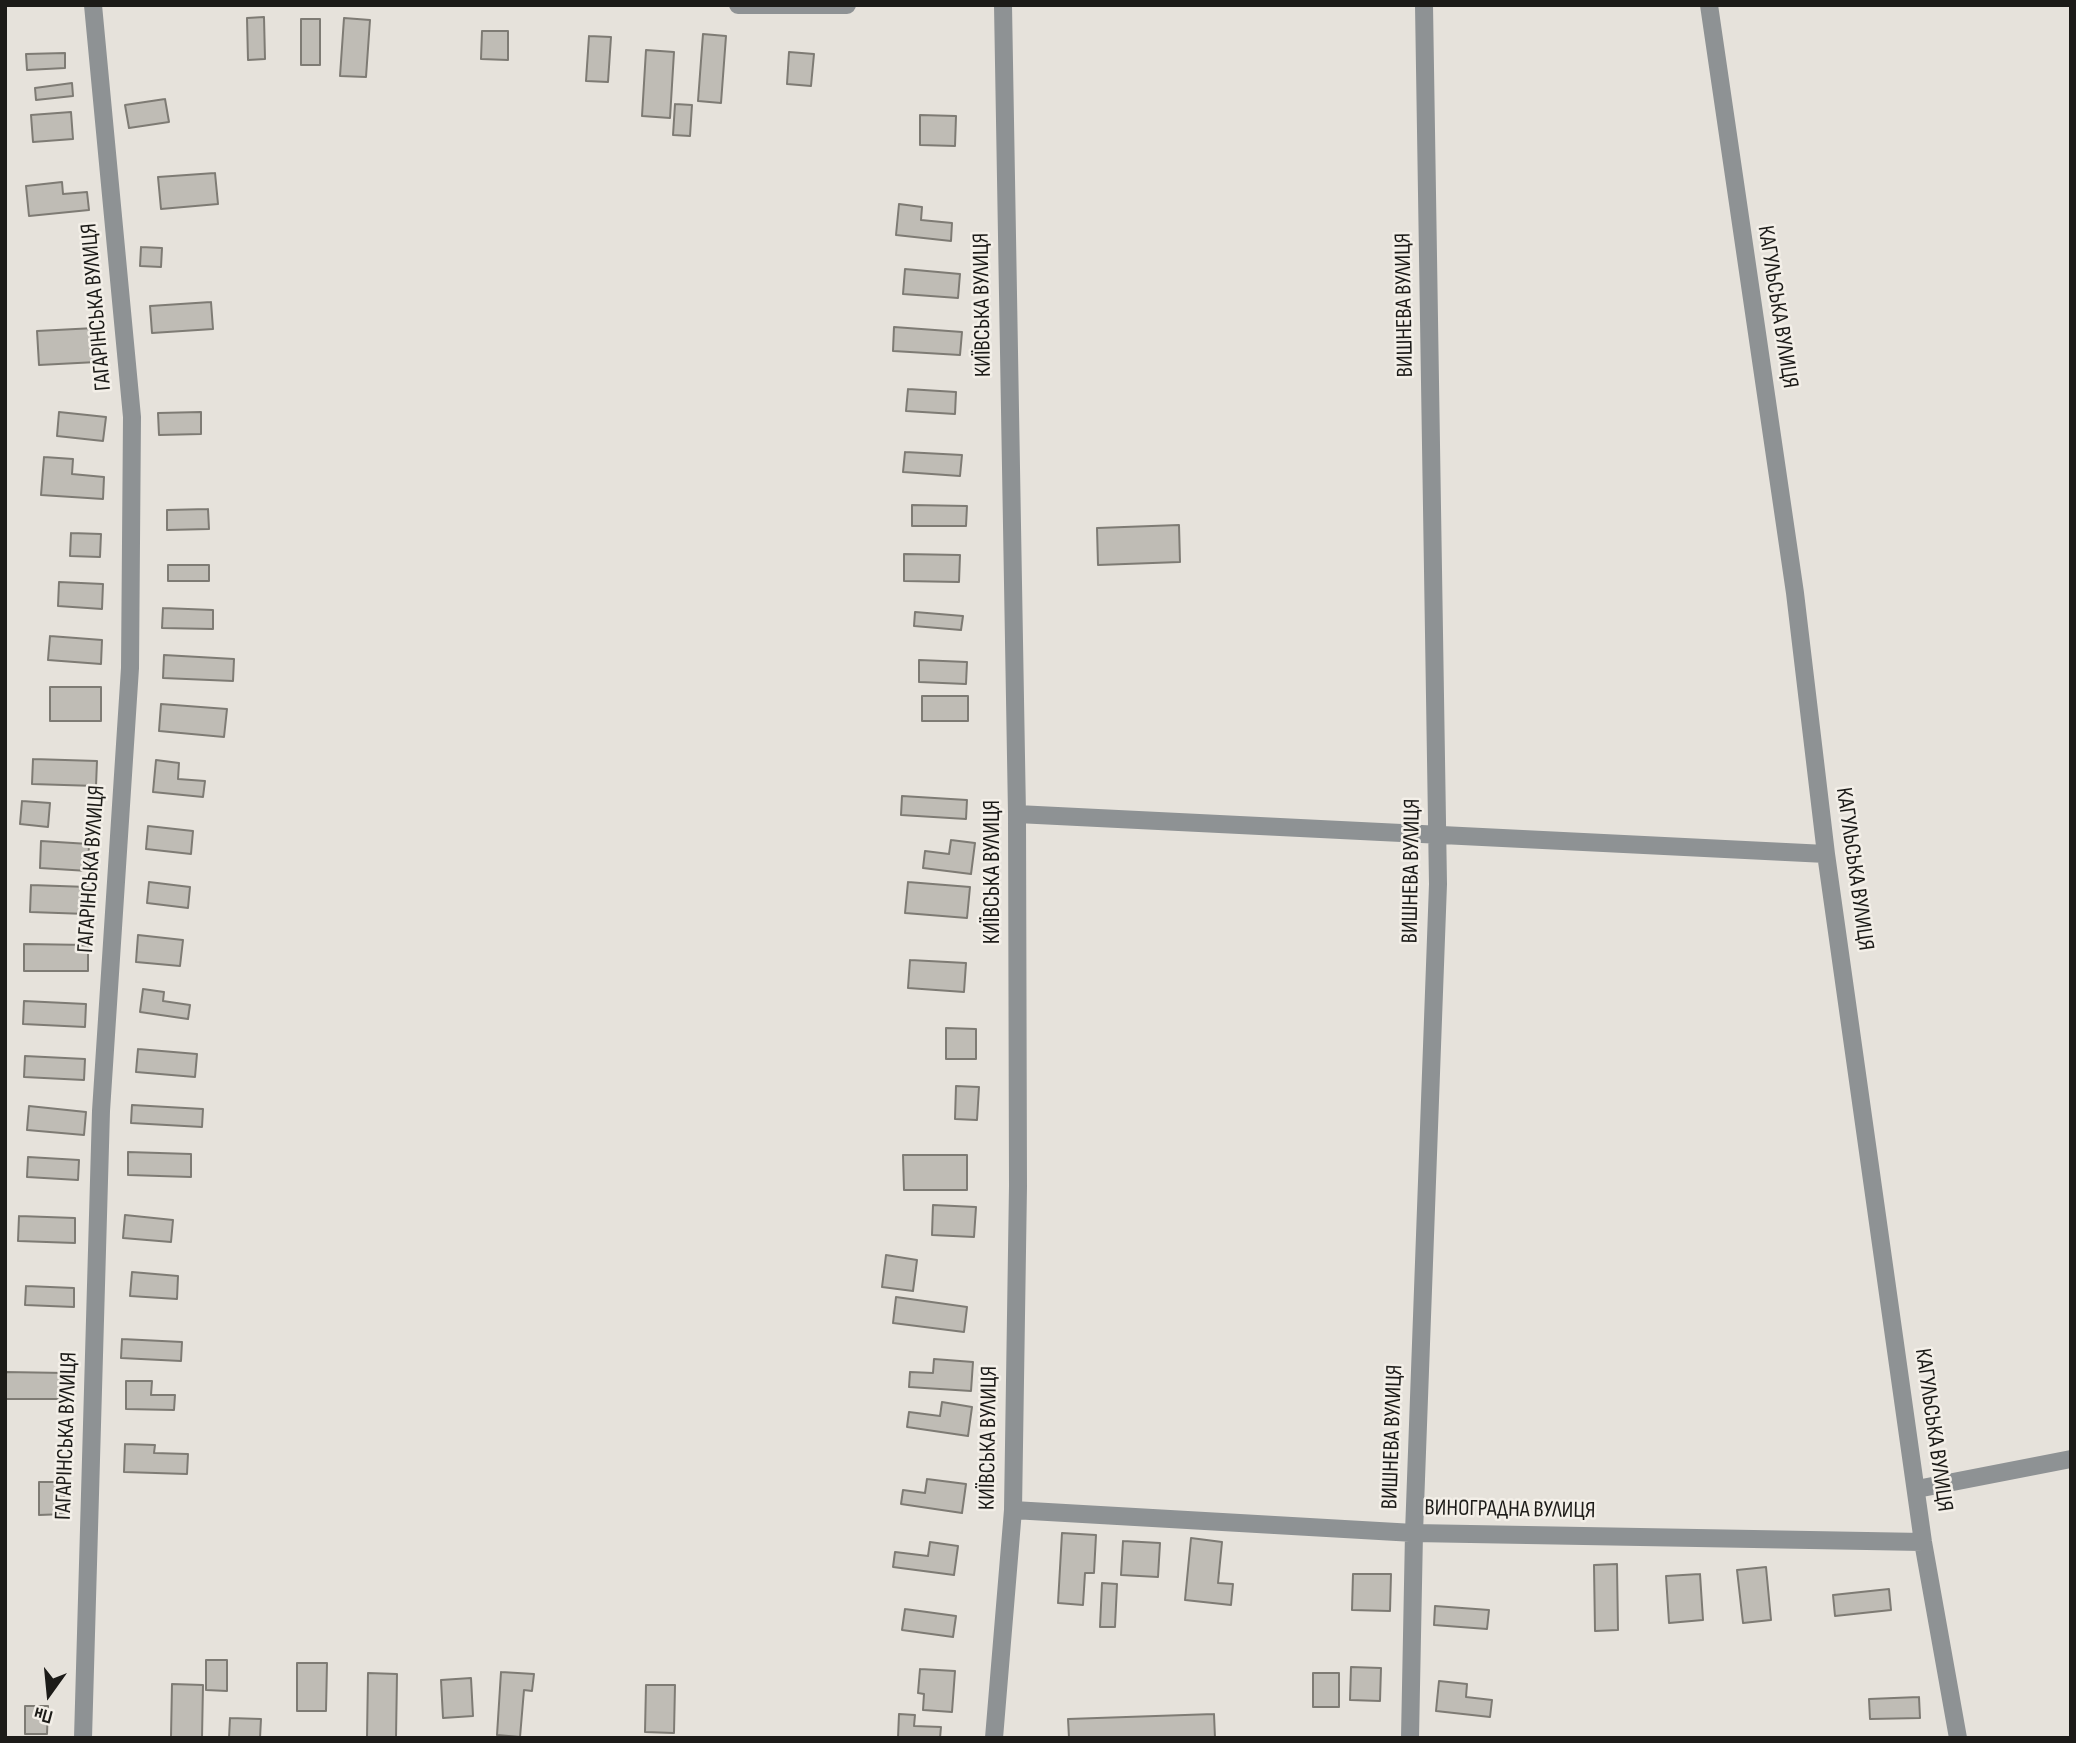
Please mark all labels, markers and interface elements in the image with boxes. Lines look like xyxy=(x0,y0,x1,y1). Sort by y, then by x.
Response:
street label: ГАГАРІНСЬКА ВУЛИЦЯ xyxy=(76,222,118,392)
street label: КАГУЛЬСЬКА ВУЛИЦЯ xyxy=(1751,224,1803,390)
street label: ВИШНЕВА ВУЛИЦЯ xyxy=(1390,232,1420,378)
street label: КИЇВСЬКА ВУЛИЦЯ xyxy=(968,233,998,377)
street label: ГАГАРІНСЬКА ВУЛИЦЯ xyxy=(72,784,112,954)
street label: КАГУЛЬСЬКА ВУЛИЦЯ xyxy=(1829,786,1879,952)
street label: ВИШНЕВА ВУЛИЦЯ xyxy=(1397,798,1427,944)
street label: КИЇВСЬКА ВУЛИЦЯ xyxy=(979,800,1007,944)
street label: КАГУЛЬСЬКА ВУЛИЦЯ xyxy=(1908,1347,1958,1513)
street label: ГАГАРІНСЬКА ВУЛИЦЯ xyxy=(50,1352,84,1520)
street label: ВИШНЕВА ВУЛИЦЯ xyxy=(1377,1364,1409,1510)
street label: КИЇВСЬКА ВУЛИЦЯ xyxy=(974,1366,1004,1510)
street label: ВИНОГРАДНА ВУЛИЦЯ xyxy=(1424,1495,1596,1525)
north arrow xyxy=(14,1659,84,1729)
text: Пн xyxy=(32,1701,55,1728)

